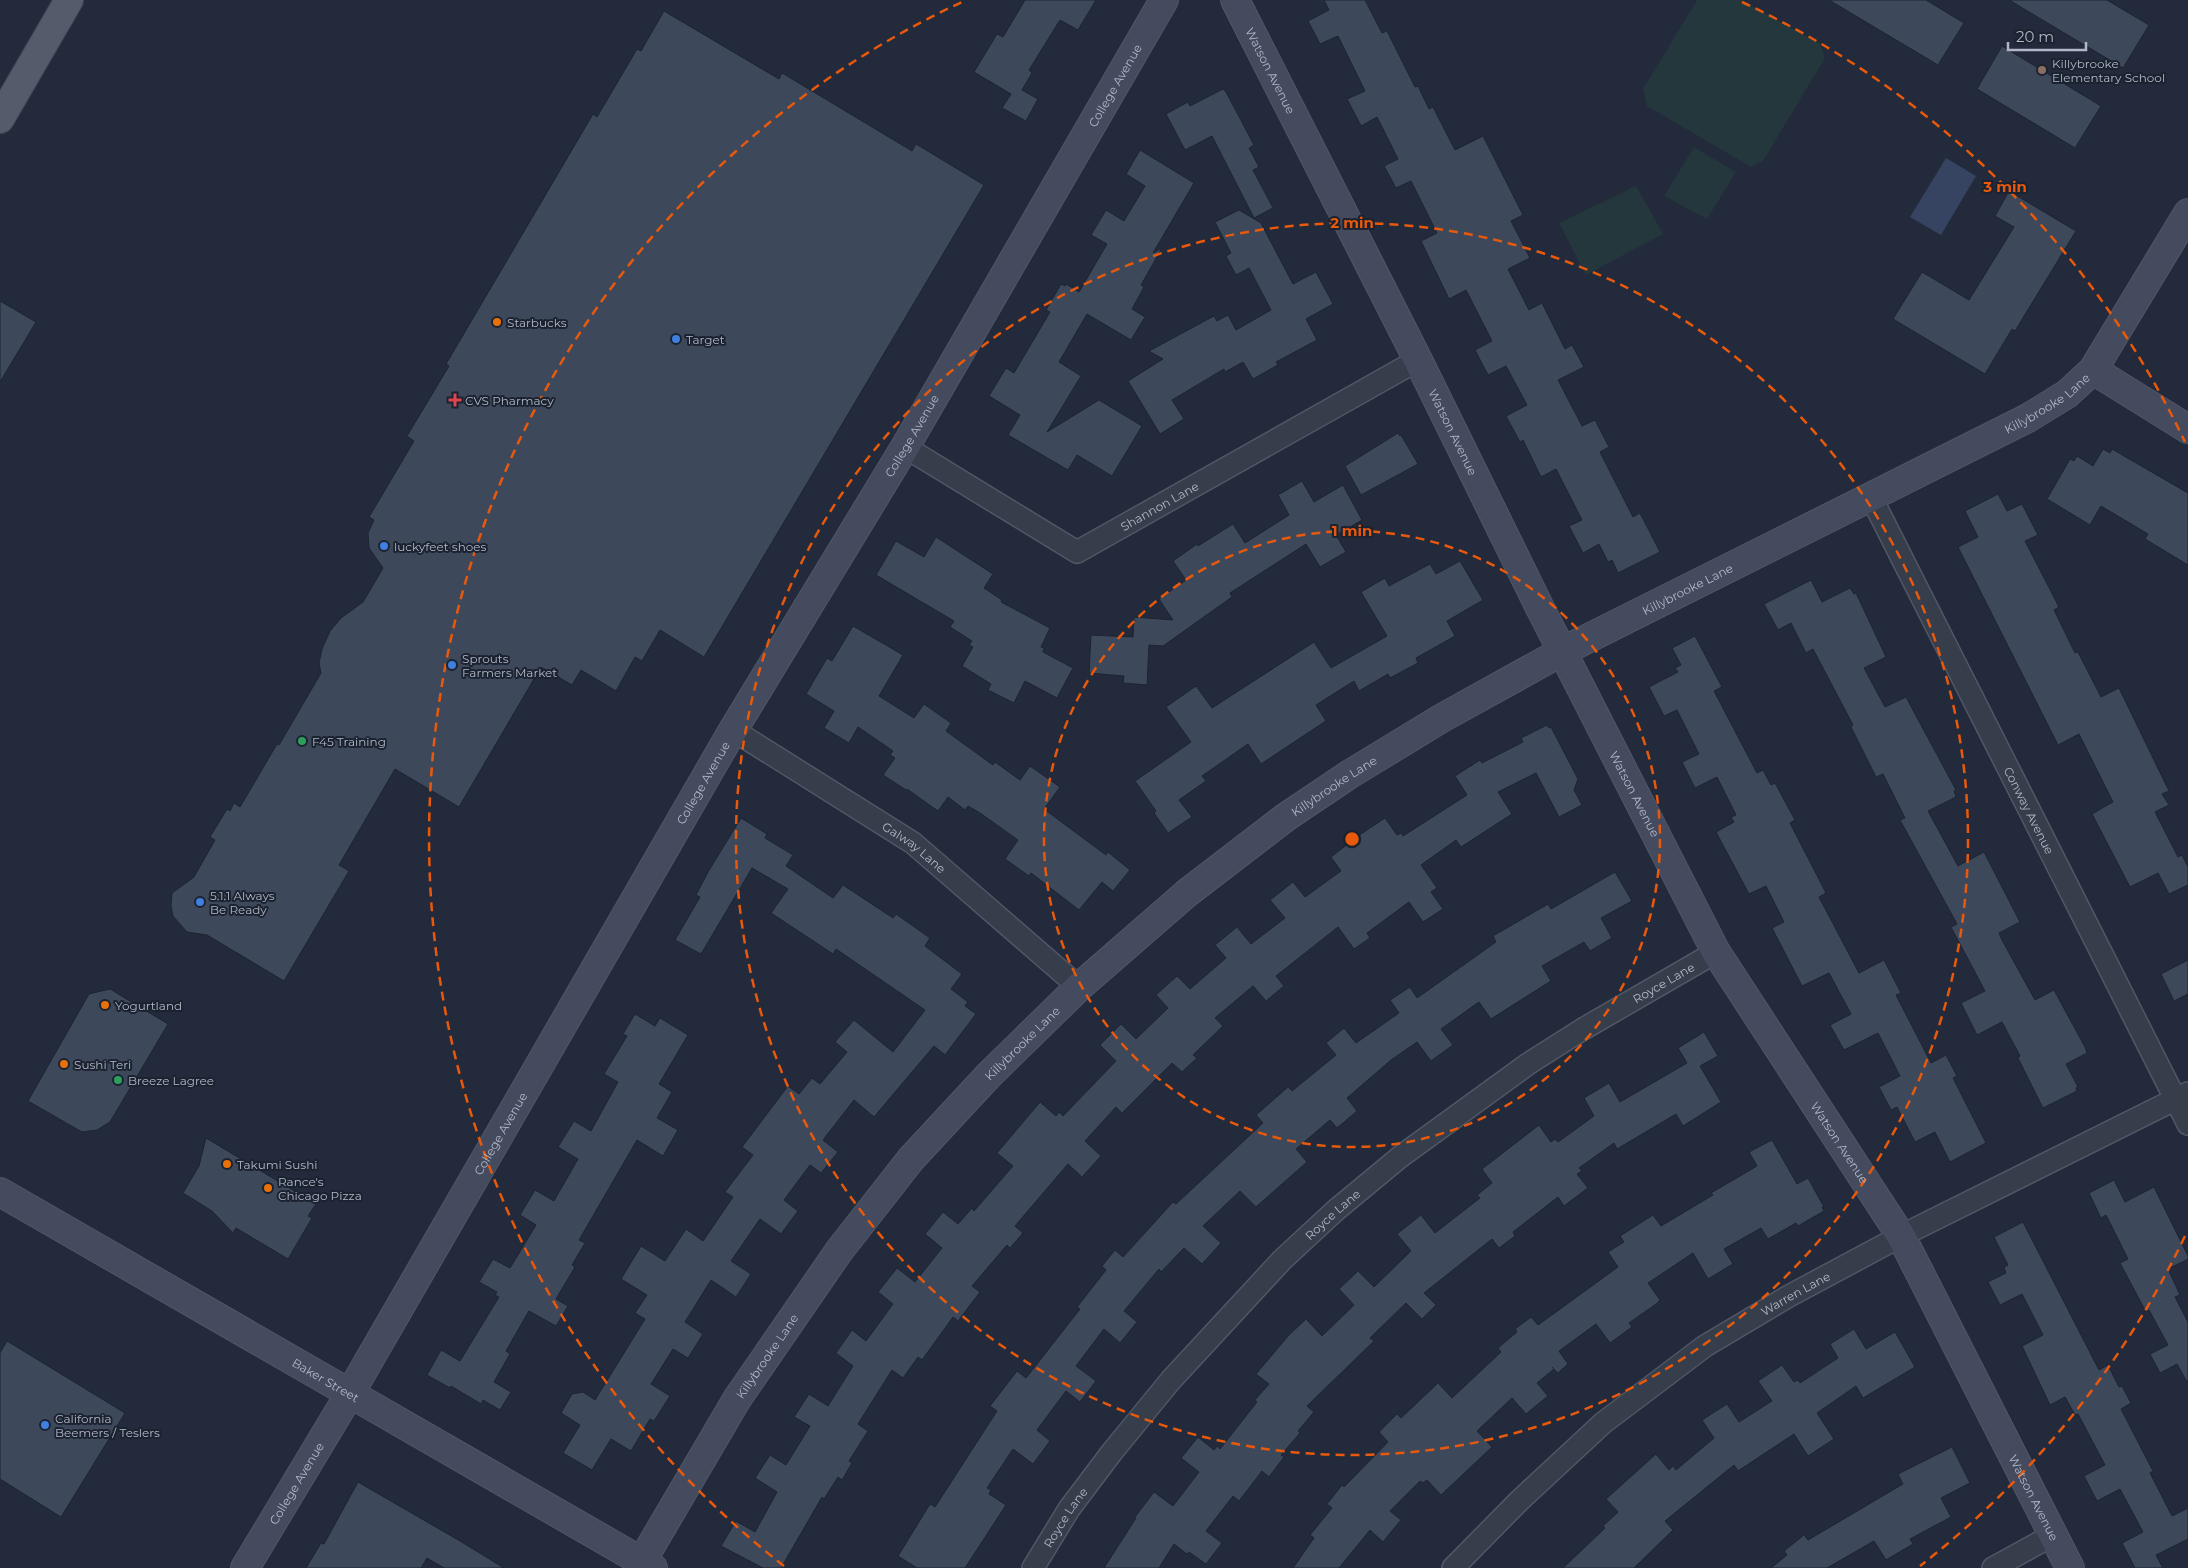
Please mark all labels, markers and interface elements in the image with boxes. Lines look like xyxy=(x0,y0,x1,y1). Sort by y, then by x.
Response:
scale bar xyxy=(2008,20,2086,52)
street label: Watson Avenue xyxy=(1243,25,1299,116)
text: 20 m xyxy=(2016,27,2054,46)
street label: College Avenue xyxy=(1085,41,1145,129)
place label: Killybrooke Elementary School xyxy=(2052,56,2165,85)
marker: Killybrooke Elementary School xyxy=(2036,64,2048,76)
text: 3 min xyxy=(1982,177,2027,196)
text: 2 min xyxy=(1330,213,1374,232)
place label: Starbucks xyxy=(507,315,567,330)
marker: Starbucks xyxy=(491,316,503,328)
place label: Target xyxy=(686,332,725,347)
marker: Target xyxy=(670,333,682,345)
street label: Killybrooke Lane xyxy=(2002,370,2093,436)
street label: Watson Avenue xyxy=(1426,386,1481,478)
street label: College Avenue xyxy=(881,391,941,480)
place label: CVS Pharmacy xyxy=(465,393,554,408)
marker: CVS Pharmacy xyxy=(449,394,461,406)
street label: Shannon Lane xyxy=(1118,478,1201,534)
text: 1 min xyxy=(1332,521,1372,540)
place label: luckyfeet shoes xyxy=(394,539,487,554)
marker: luckyfeet shoes xyxy=(378,540,390,552)
street label: Killybrooke Lane xyxy=(1639,560,1735,618)
place label: Sprouts Farmers Market xyxy=(462,651,557,680)
marker: Sprouts Farmers Market xyxy=(446,659,458,671)
place label: F45 Training xyxy=(312,734,386,749)
marker: F45 Training xyxy=(296,735,308,747)
street label: College Avenue xyxy=(673,738,732,827)
street label: Watson Avenue xyxy=(1607,748,1663,839)
street label: Killybrooke Lane xyxy=(1288,752,1379,819)
street label: Conway Avenue xyxy=(2001,764,2058,856)
street label: Galway Lane xyxy=(880,818,949,876)
centre of rings xyxy=(1343,830,1361,848)
place label: 5.1.1 Always Be Ready xyxy=(210,888,275,917)
marker: 5.1.1 Always Be Ready xyxy=(194,896,206,908)
street label: Royce Lane xyxy=(1630,959,1697,1006)
place label: Yogurtland xyxy=(115,998,182,1013)
marker: Yogurtland xyxy=(99,999,111,1011)
street label: Killybrooke Lane xyxy=(981,1003,1063,1083)
place label: Sushi Teri xyxy=(74,1057,131,1072)
marker: Sushi Teri xyxy=(58,1058,70,1070)
place label: Breeze Lagree xyxy=(128,1073,214,1088)
marker: Breeze Lagree xyxy=(112,1074,124,1086)
street label: College Avenue xyxy=(470,1089,530,1178)
street label: Watson Avenue xyxy=(1808,1099,1872,1186)
place label: Takumi Sushi xyxy=(237,1157,318,1172)
marker: Takumi Sushi xyxy=(221,1158,233,1170)
place label: Rance's Chicago Pizza xyxy=(278,1174,362,1203)
marker: Rance's Chicago Pizza xyxy=(262,1182,274,1194)
street label: Royce Lane xyxy=(1301,1186,1363,1243)
street label: Warren Lane xyxy=(1758,1268,1833,1319)
street label: Killybrooke Lane xyxy=(732,1311,801,1401)
street label: Baker Street xyxy=(290,1355,362,1405)
place label: California Beemers / Teslers xyxy=(55,1411,160,1440)
marker: California Beemers / Teslers xyxy=(39,1419,51,1431)
street label: College Avenue xyxy=(266,1439,327,1527)
street label: Watson Avenue xyxy=(2006,1452,2062,1543)
street label: Royce Lane xyxy=(1040,1484,1090,1550)

